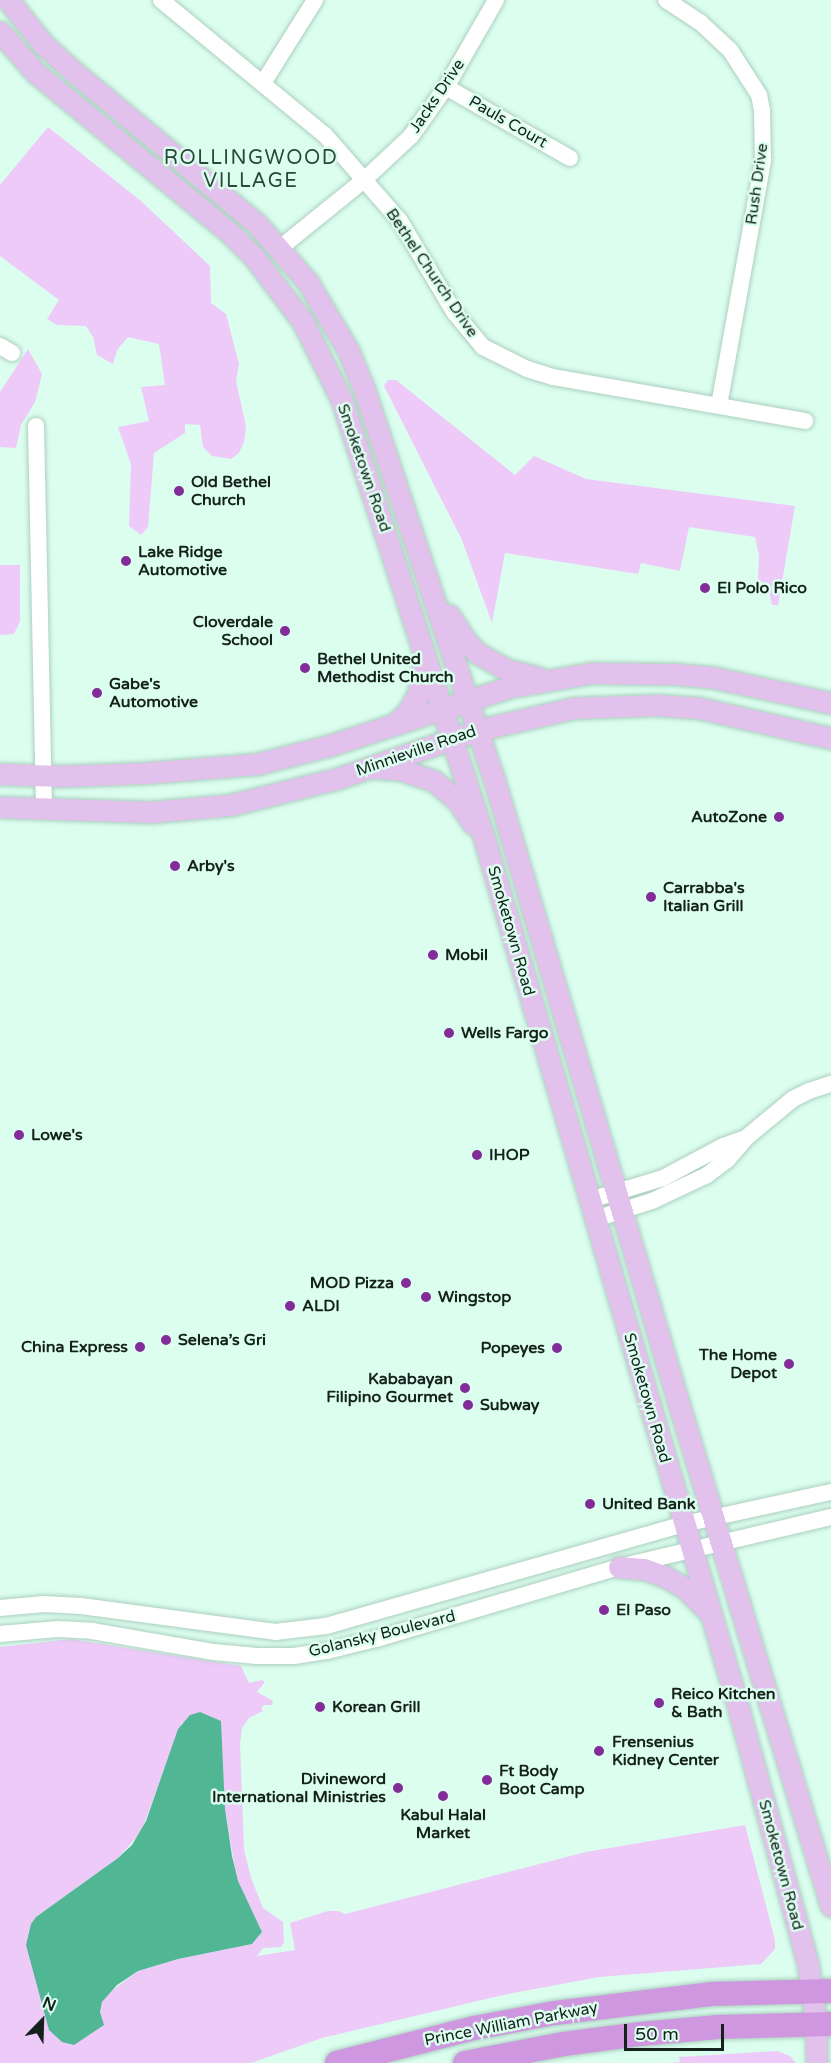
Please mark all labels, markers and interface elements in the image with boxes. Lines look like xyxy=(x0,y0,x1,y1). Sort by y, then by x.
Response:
street label: Jacks Drive xyxy=(405,55,469,137)
street label: Pauls Court xyxy=(465,92,551,152)
street label: Rush Drive xyxy=(742,142,772,226)
district label: ROLLINGWOOD VILLAGE xyxy=(164,147,338,194)
street label: Bethel Church Drive xyxy=(382,205,482,341)
street label: Smoketown Road xyxy=(333,401,395,535)
place label: Old Bethel Church xyxy=(191,472,271,510)
marker: Old Bethel Church xyxy=(172,484,186,498)
place label: Lake Ridge Automotive xyxy=(138,542,227,580)
marker: Lake Ridge Automotive xyxy=(119,554,133,568)
place label: El Polo Rico xyxy=(717,578,807,598)
marker: El Polo Rico xyxy=(698,581,712,595)
place label: Cloverdale School xyxy=(193,612,273,650)
marker: Cloverdale School xyxy=(278,624,292,638)
place label: Bethel United Methodist Church xyxy=(317,649,454,687)
marker: Bethel United Methodist Church xyxy=(298,661,312,675)
place label: Gabe's Automotive xyxy=(109,674,198,712)
marker: Gabe's Automotive xyxy=(90,686,104,700)
street label: Minnieville Road xyxy=(354,721,478,781)
place label: AutoZone xyxy=(691,807,767,827)
marker: AutoZone xyxy=(772,810,786,824)
place label: Arby's xyxy=(187,856,235,876)
marker: Arby's xyxy=(168,859,182,873)
street label: Smoketown Road xyxy=(483,864,539,998)
place label: Carrabba's Italian Grill xyxy=(663,878,745,916)
marker: Carrabba's Italian Grill xyxy=(644,890,658,904)
place label: Mobil xyxy=(445,945,488,965)
marker: Mobil xyxy=(426,948,440,962)
place label: Wells Fargo xyxy=(461,1023,549,1043)
marker: Wells Fargo xyxy=(442,1026,456,1040)
place label: Lowe's xyxy=(31,1125,83,1145)
marker: Lowe's xyxy=(12,1128,26,1142)
place label: IHOP xyxy=(489,1145,529,1165)
marker: IHOP xyxy=(470,1148,484,1162)
place label: MOD Pizza xyxy=(310,1273,394,1293)
marker: MOD Pizza xyxy=(399,1276,413,1290)
place label: Wingstop xyxy=(438,1287,511,1307)
marker: Wingstop xyxy=(419,1290,433,1304)
place label: ALDI xyxy=(302,1296,340,1316)
marker: ALDI xyxy=(283,1299,297,1313)
place label: Selena’s Gri xyxy=(178,1330,266,1350)
street label: Smoketown Road xyxy=(619,1331,675,1465)
marker: Selena’s Gri xyxy=(159,1333,173,1347)
place label: China Express xyxy=(21,1337,128,1357)
place label: Popeyes xyxy=(480,1338,545,1358)
marker: China Express xyxy=(133,1340,147,1354)
marker: Popeyes xyxy=(550,1341,564,1355)
place label: The Home Depot xyxy=(699,1345,777,1383)
marker: The Home Depot xyxy=(782,1357,796,1371)
place label: Kababayan Filipino Gourmet xyxy=(326,1369,453,1407)
marker: Kababayan Filipino Gourmet xyxy=(458,1381,472,1395)
place label: Subway xyxy=(480,1395,539,1415)
marker: Subway xyxy=(461,1398,475,1412)
place label: United Bank xyxy=(602,1494,695,1514)
marker: United Bank xyxy=(583,1497,597,1511)
place label: El Paso xyxy=(616,1600,671,1620)
marker: El Paso xyxy=(597,1603,611,1617)
street label: Golansky Boulevard xyxy=(307,1606,457,1662)
place label: Reico Kitchen & Bath xyxy=(671,1684,776,1722)
marker: Reico Kitchen & Bath xyxy=(652,1696,666,1710)
place label: Korean Grill xyxy=(332,1697,420,1717)
marker: Korean Grill xyxy=(313,1700,327,1714)
place label: Frensenius Kidney Center xyxy=(612,1732,719,1770)
marker: Frensenius Kidney Center xyxy=(590,1742,608,1760)
place label: Ft Body Boot Camp xyxy=(499,1761,585,1799)
place label: Divineword International Ministries xyxy=(212,1769,386,1807)
marker: Ft Body Boot Camp xyxy=(480,1773,494,1787)
marker: Divineword International Ministries xyxy=(391,1781,405,1795)
marker: Kabul Halal Market xyxy=(436,1789,450,1803)
street label: Smoketown Road xyxy=(754,1798,808,1932)
place label: Kabul Halal Market xyxy=(400,1805,486,1843)
north arrow xyxy=(12,1991,72,2051)
text: N xyxy=(39,1993,59,2016)
street label: Prince William Parkway xyxy=(423,1998,599,2050)
scale bar xyxy=(627,2012,728,2050)
text: 50 m xyxy=(635,2023,679,2045)

